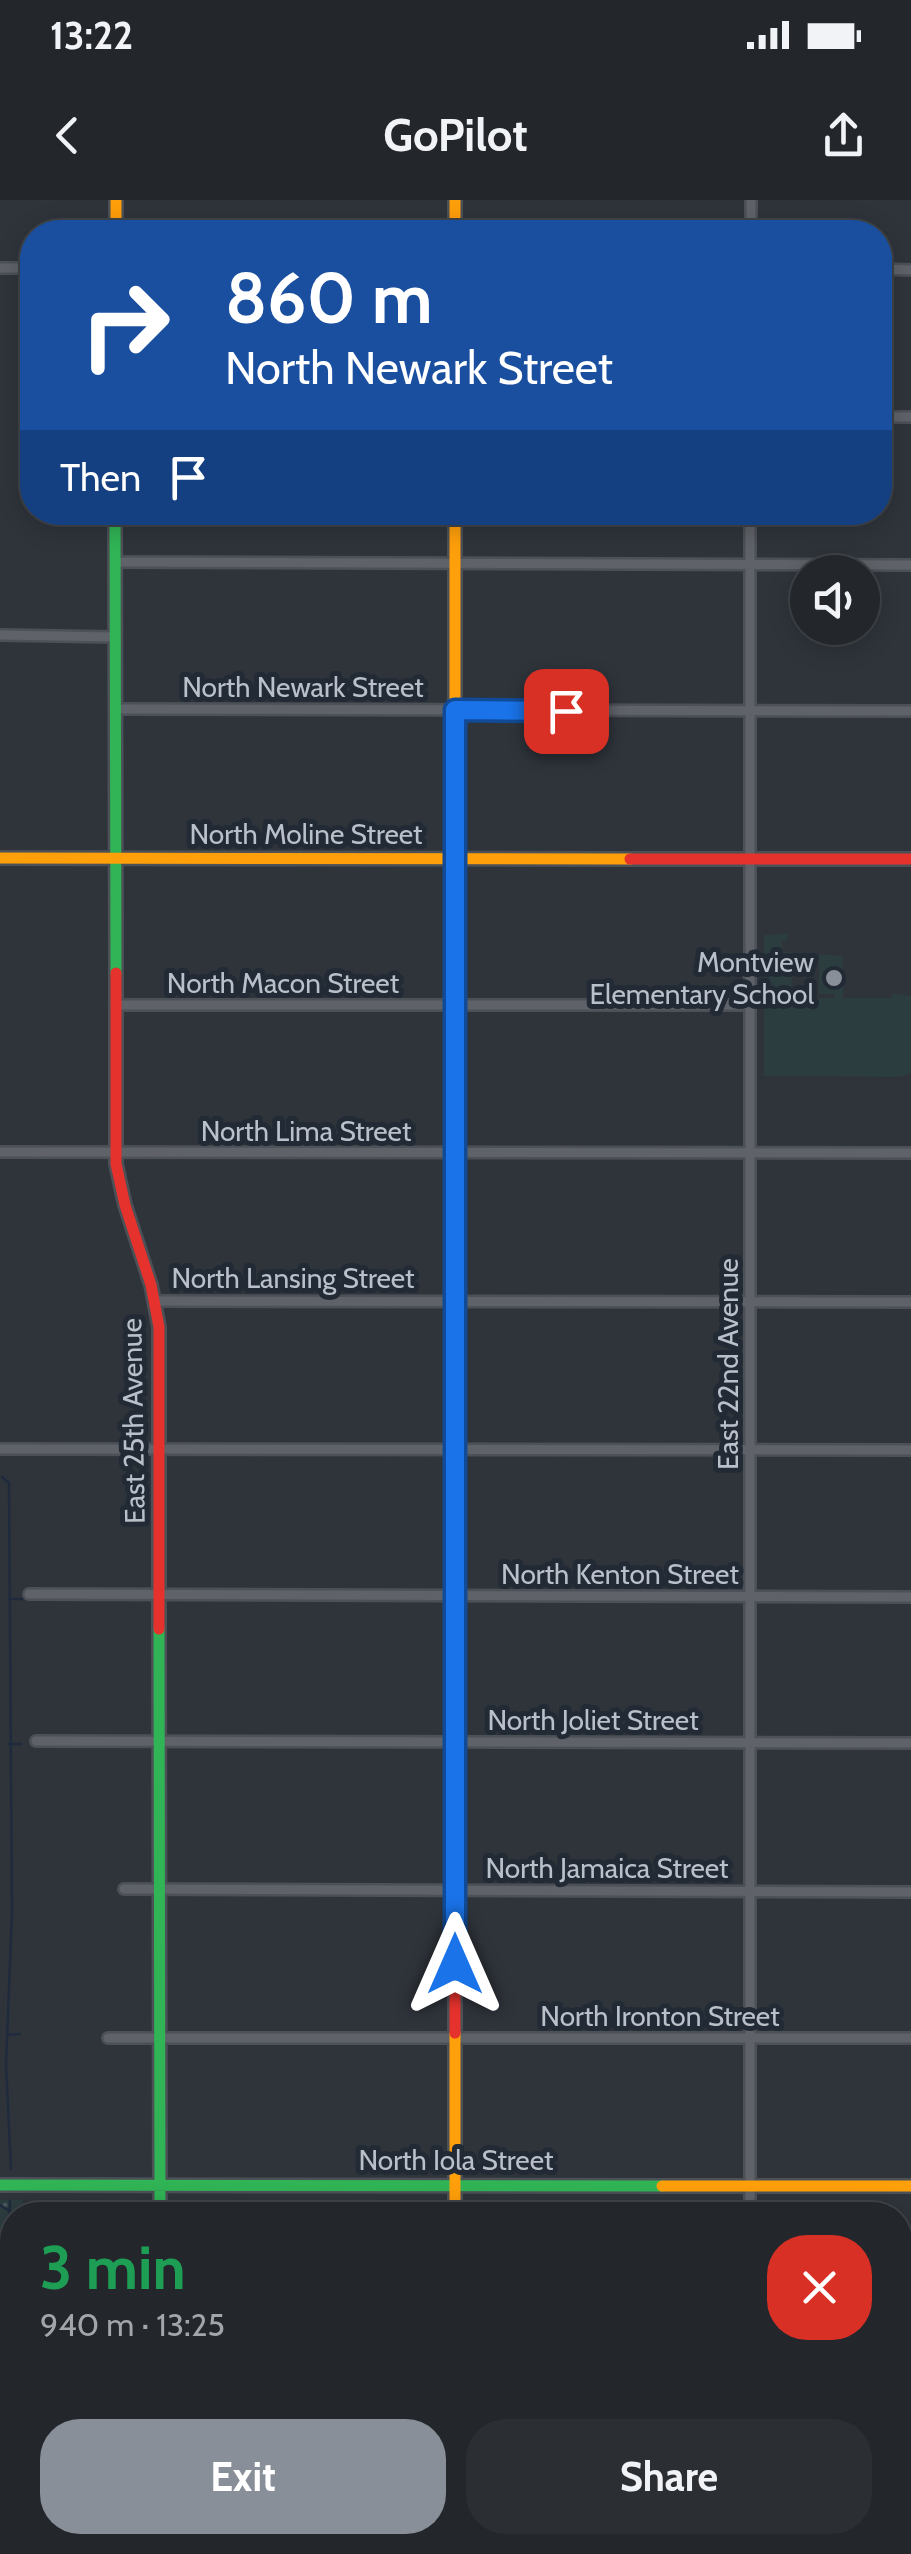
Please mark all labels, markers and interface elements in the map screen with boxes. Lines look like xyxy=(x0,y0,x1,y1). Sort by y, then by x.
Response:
text: 13:22 xyxy=(50,12,133,59)
icon: back xyxy=(40,108,95,163)
text: GoPilot xyxy=(383,108,528,162)
icon: share xyxy=(816,108,871,163)
text: 860 m xyxy=(225,255,433,341)
icon: right xyxy=(60,260,190,390)
text: North Newark Street xyxy=(225,341,613,395)
icon: arrive xyxy=(161,450,216,505)
text: Then xyxy=(60,454,141,501)
map controls xyxy=(790,555,880,645)
button: sound xyxy=(790,555,880,645)
pin xyxy=(524,669,609,754)
street label: North Newark Street xyxy=(182,670,424,704)
icon: arrive xyxy=(539,684,594,739)
street label: North Moline Street xyxy=(189,817,423,851)
place label: Montview Elementary School xyxy=(590,945,814,1011)
street label: North Macon Street xyxy=(167,966,399,1000)
marker: Montview Elementary School xyxy=(823,967,845,989)
street label: North Lima Street xyxy=(201,1114,411,1148)
street label: East 22nd Avenue xyxy=(711,1258,745,1470)
street label: North Lansing Street xyxy=(172,1261,414,1295)
street label: East 25th Avenue xyxy=(114,1318,152,1524)
street label: North Kenton Street xyxy=(501,1557,739,1591)
street label: North Joliet Street xyxy=(487,1703,699,1737)
street label: North Jamaica Street xyxy=(485,1851,729,1885)
position arrow xyxy=(403,1912,507,2016)
street label: North Ironton Street xyxy=(540,1999,780,2033)
street label: North Iola Street xyxy=(359,2143,553,2177)
text: 3 min xyxy=(40,2231,186,2304)
button: close xyxy=(767,2235,872,2340)
text: 940 m · 13:25 xyxy=(40,2305,225,2344)
button: Exit xyxy=(40,2419,446,2534)
button: Share xyxy=(466,2419,872,2534)

